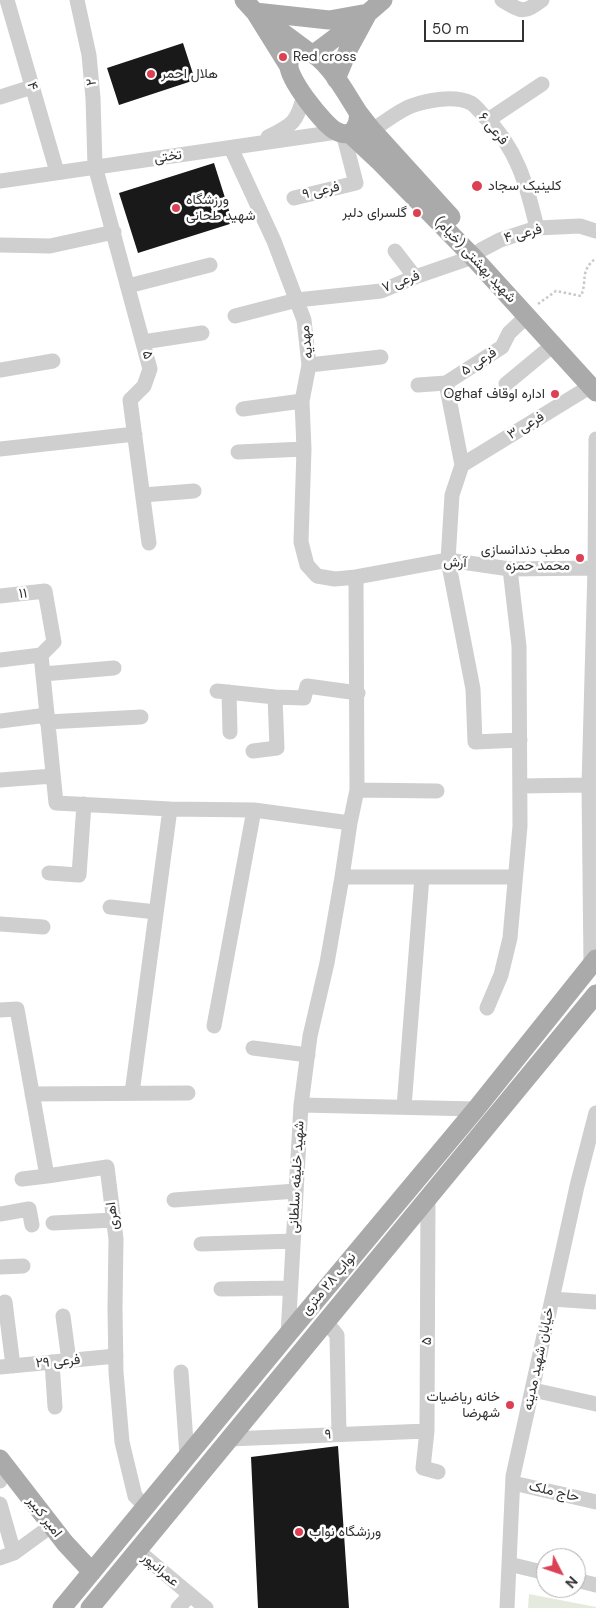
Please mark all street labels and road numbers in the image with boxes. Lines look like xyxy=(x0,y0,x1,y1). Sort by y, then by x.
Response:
street label: ۲ xyxy=(83,77,101,87)
street label: ۴ xyxy=(23,80,41,92)
street label: فرعی ۶ xyxy=(474,109,512,149)
street label: تختی xyxy=(153,147,183,167)
street label: فرعی ۹ xyxy=(301,179,341,203)
street label: شهید بهشتی (خیام) xyxy=(431,213,519,307)
street label: فرعی ۴ xyxy=(502,221,544,247)
street label: فرعی ۷ xyxy=(380,267,422,297)
street label: مهدیه xyxy=(297,324,317,360)
street label: فرعی ۵ xyxy=(458,344,500,380)
street label: ۵ xyxy=(138,349,156,361)
street label: فرعی ۳ xyxy=(505,408,547,444)
street label: آرش xyxy=(443,554,467,572)
street label: ۱۱ xyxy=(18,585,28,603)
street label: شهید خلیفه سلطانی xyxy=(286,1120,308,1234)
street label: اهری xyxy=(103,1201,123,1231)
street label: نواب ۲۸ متری xyxy=(298,1249,360,1319)
street label: خیابان شهید مدینه xyxy=(520,1306,558,1412)
street label: ۵ xyxy=(419,1337,435,1345)
street label: فرعی ۲۹ xyxy=(35,1352,81,1372)
street label: ۹ xyxy=(324,1426,332,1444)
street label: حاج ملک xyxy=(527,1478,581,1506)
street label: امیر کبیر xyxy=(23,1493,65,1541)
street label: عمرانپور xyxy=(138,1549,182,1591)

